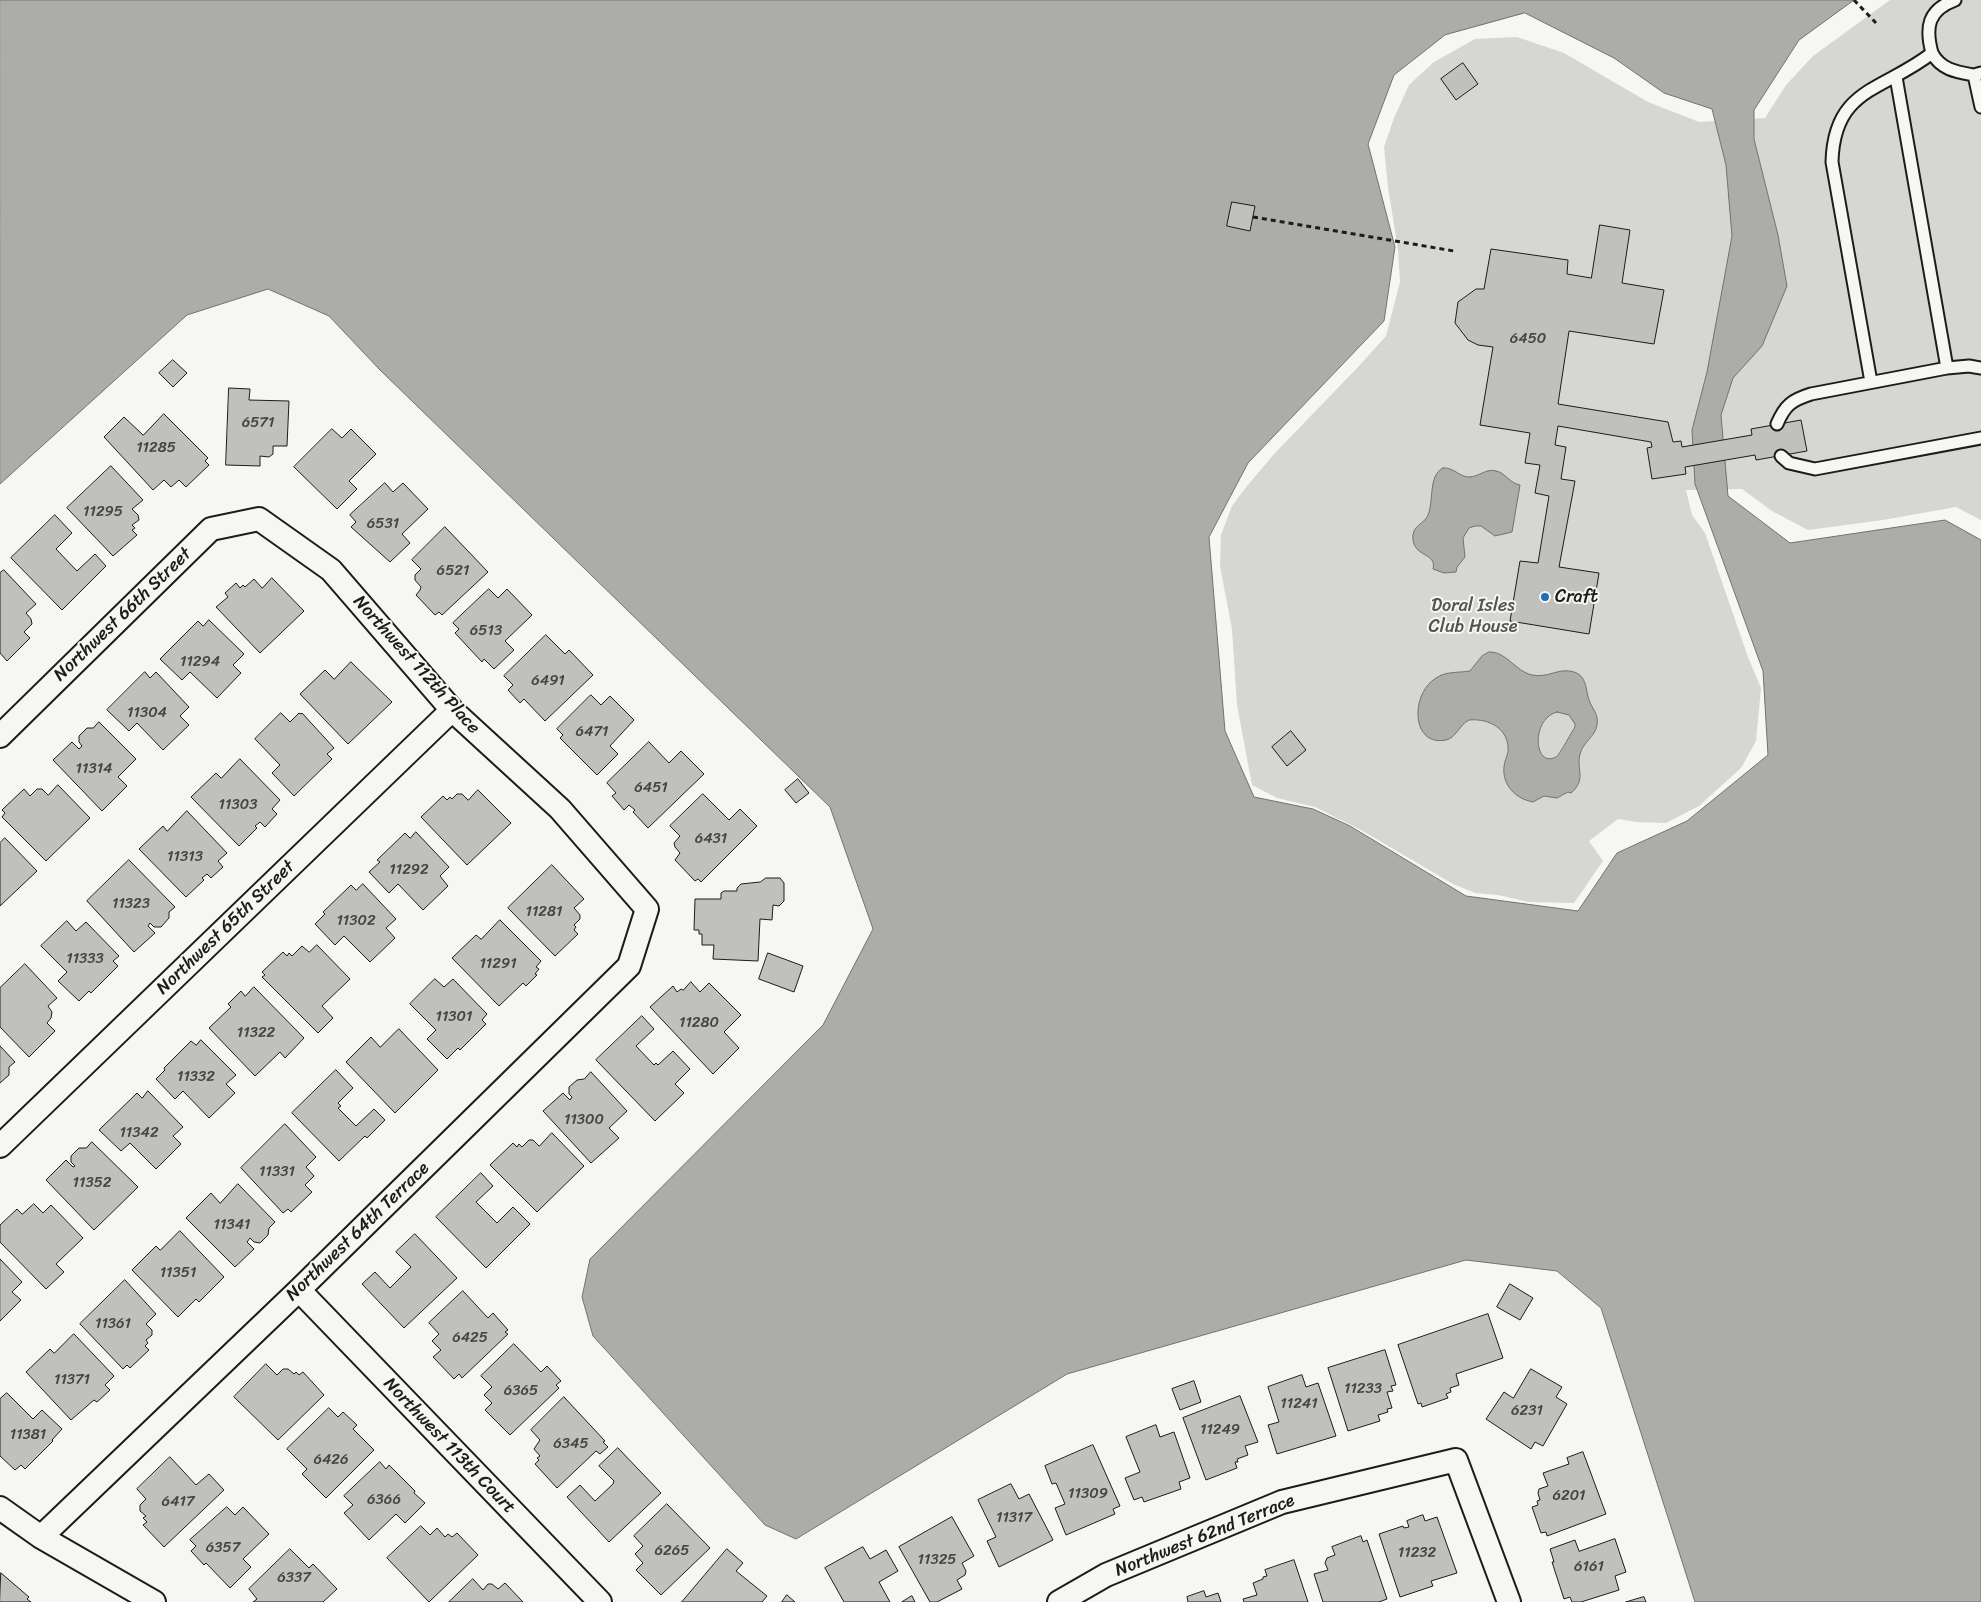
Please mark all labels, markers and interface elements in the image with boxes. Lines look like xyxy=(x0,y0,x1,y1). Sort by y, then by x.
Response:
house number: 6450 xyxy=(1510,330,1546,348)
house number: 6571 xyxy=(242,414,274,432)
house number: 11285 xyxy=(136,439,176,457)
house number: 11295 xyxy=(83,503,123,521)
house number: 6531 xyxy=(367,515,399,533)
street label: Northwest 66th Street xyxy=(50,544,196,686)
house number: 6521 xyxy=(437,562,469,580)
place label: Craft xyxy=(1555,586,1598,608)
street label: Northwest 112th Place xyxy=(348,591,484,739)
marker: Craft xyxy=(1539,591,1551,603)
park label: Doral Isles Club House xyxy=(1429,595,1517,638)
house number: 6513 xyxy=(470,622,502,640)
house number: 11294 xyxy=(180,653,220,671)
house number: 6491 xyxy=(531,672,565,690)
house number: 11304 xyxy=(127,704,167,722)
house number: 6471 xyxy=(576,723,608,741)
house number: 11314 xyxy=(76,760,112,778)
house number: 6451 xyxy=(634,779,668,797)
house number: 11303 xyxy=(219,796,257,814)
house number: 6431 xyxy=(695,830,727,848)
house number: 11313 xyxy=(167,848,203,866)
street label: Northwest 65th Street xyxy=(152,856,300,1000)
house number: 11292 xyxy=(389,861,429,879)
house number: 11323 xyxy=(112,895,150,913)
house number: 11281 xyxy=(525,903,563,921)
house number: 11302 xyxy=(336,912,376,930)
house number: 11333 xyxy=(66,950,104,968)
house number: 11291 xyxy=(479,955,517,973)
house number: 11301 xyxy=(435,1008,473,1026)
house number: 11280 xyxy=(679,1014,719,1032)
house number: 11322 xyxy=(237,1024,275,1042)
house number: 11332 xyxy=(177,1068,215,1086)
house number: 11300 xyxy=(564,1111,604,1129)
house number: 11342 xyxy=(119,1124,159,1142)
street label: Northwest 64th Terrace xyxy=(282,1158,434,1306)
house number: 11331 xyxy=(259,1163,295,1181)
house number: 11352 xyxy=(73,1174,111,1192)
house number: 11341 xyxy=(214,1216,250,1234)
house number: 11351 xyxy=(160,1264,196,1282)
house number: 11361 xyxy=(95,1315,131,1333)
house number: 6425 xyxy=(452,1329,488,1347)
house number: 11371 xyxy=(54,1371,90,1389)
street label: Northwest 113th Court xyxy=(378,1373,520,1519)
house number: 11233 xyxy=(1344,1380,1382,1398)
house number: 6365 xyxy=(504,1382,538,1400)
house number: 11241 xyxy=(1280,1395,1318,1413)
house number: 6231 xyxy=(1511,1402,1543,1420)
house number: 11249 xyxy=(1200,1421,1240,1439)
house number: 11381 xyxy=(10,1426,46,1444)
house number: 6345 xyxy=(553,1435,589,1453)
house number: 6426 xyxy=(313,1451,349,1469)
house number: 11309 xyxy=(1068,1485,1108,1503)
house number: 6201 xyxy=(1552,1487,1586,1505)
street label: Northwest 62nd Terrace xyxy=(1112,1490,1298,1582)
house number: 6366 xyxy=(367,1491,401,1509)
house number: 6417 xyxy=(162,1493,194,1511)
house number: 11317 xyxy=(996,1509,1032,1527)
house number: 6357 xyxy=(206,1539,240,1557)
house number: 6265 xyxy=(655,1542,689,1560)
house number: 11232 xyxy=(1398,1544,1436,1562)
house number: 11325 xyxy=(918,1551,956,1569)
house number: 6161 xyxy=(1574,1558,1604,1576)
house number: 6337 xyxy=(277,1569,311,1587)

